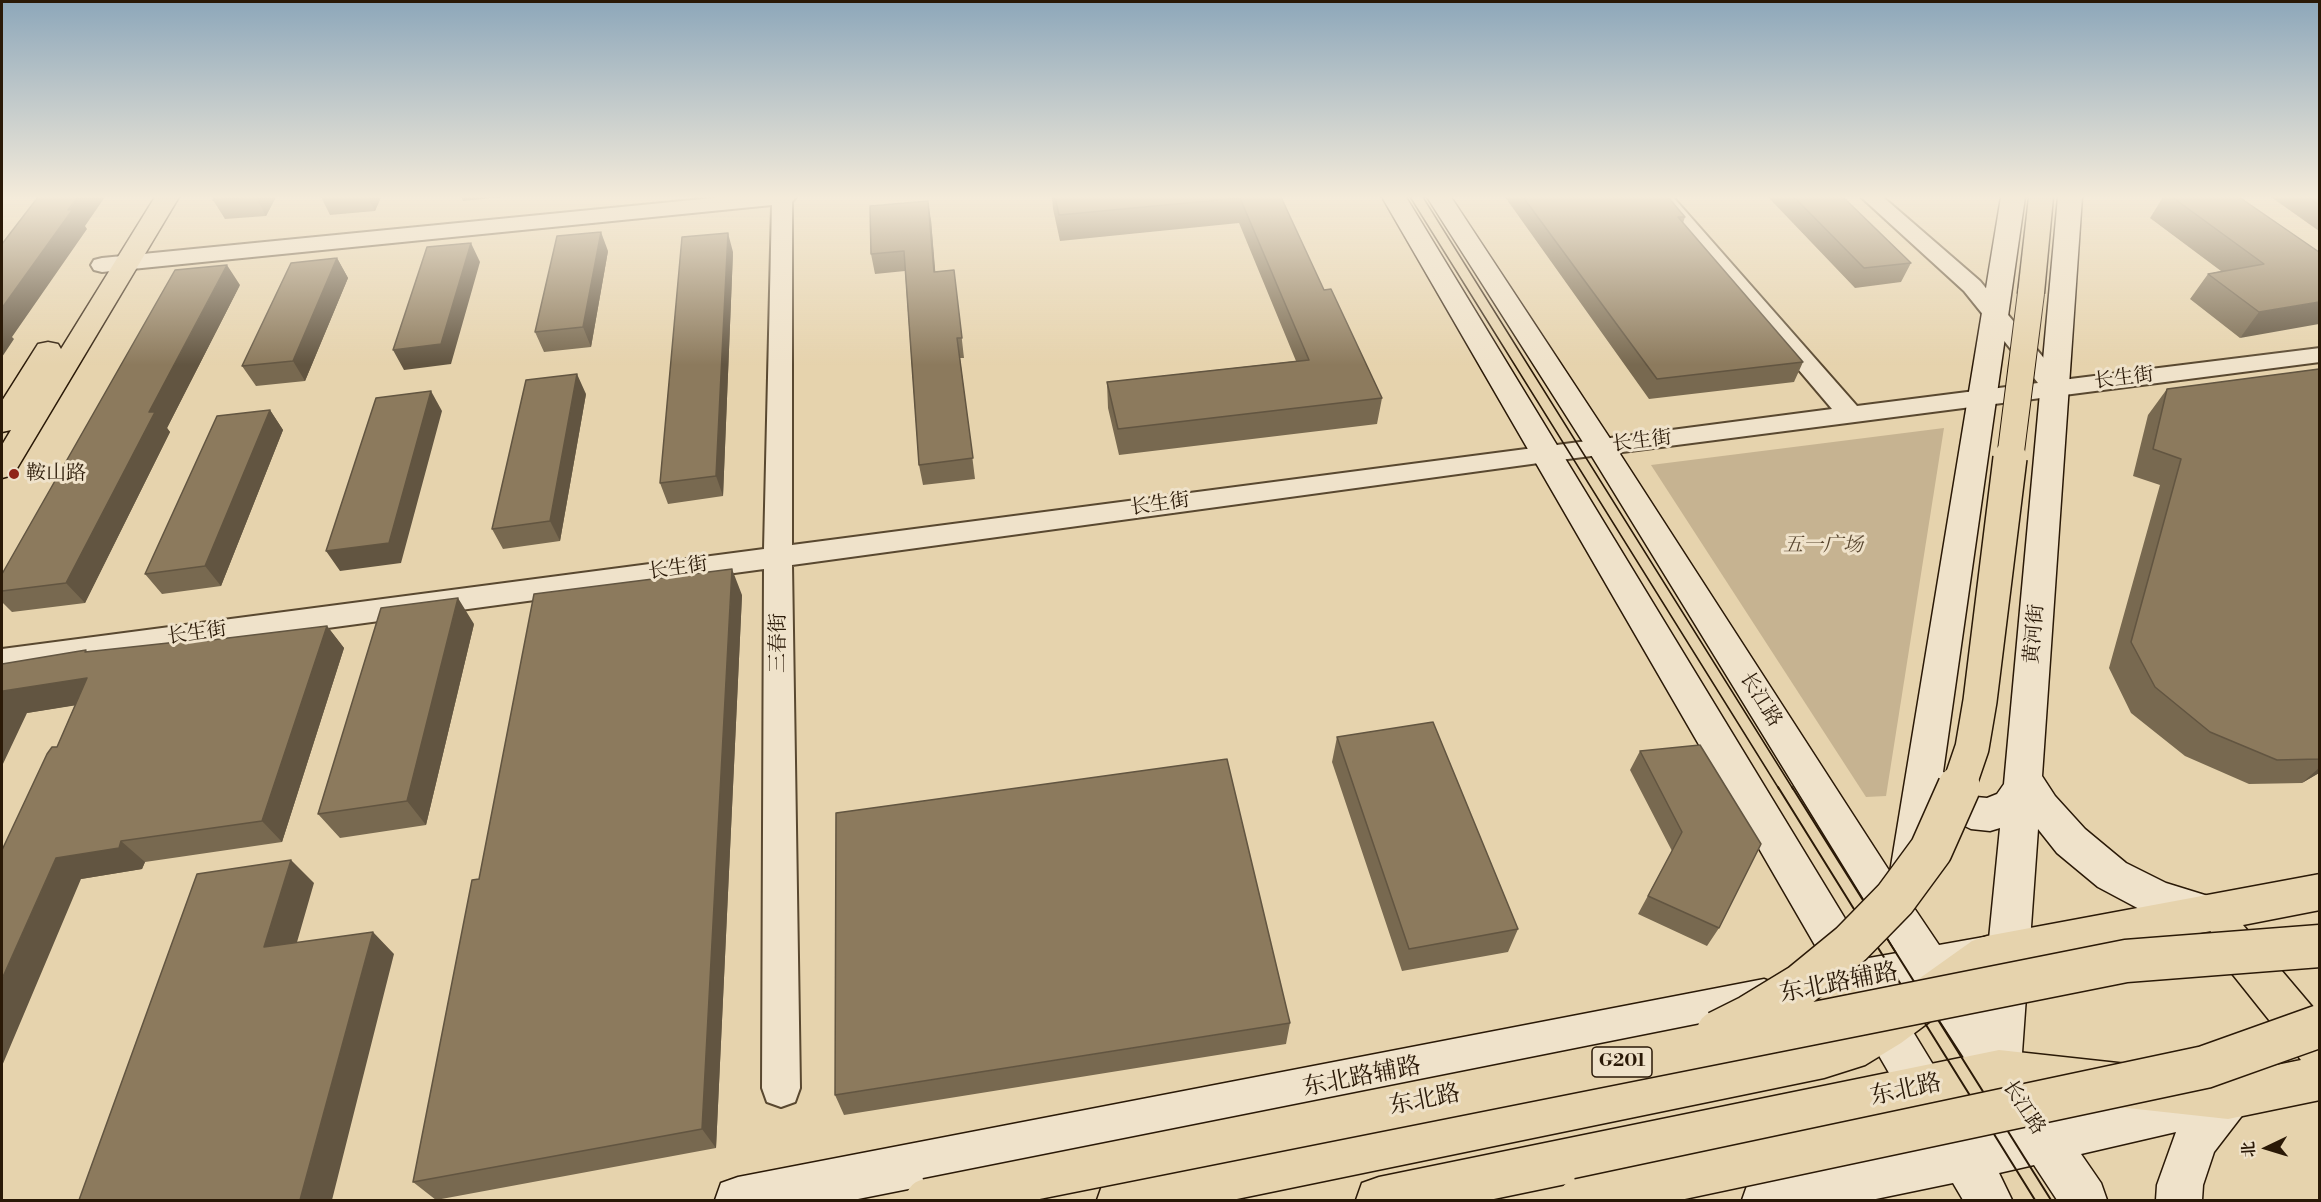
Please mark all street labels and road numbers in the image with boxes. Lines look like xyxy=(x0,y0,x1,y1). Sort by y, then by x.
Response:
street label: 长生街 xyxy=(2093,363,2155,395)
street label: 长生街 xyxy=(1611,426,1673,458)
street label: 长生街 xyxy=(1129,489,1191,521)
street label: 长生街 xyxy=(647,553,709,585)
street label: 黄河街 xyxy=(2020,603,2050,665)
street label: 三春街 xyxy=(767,613,791,673)
street label: 长生街 xyxy=(166,618,228,650)
street label: 长江路 xyxy=(1734,668,1786,732)
street label: 东北路辅路 xyxy=(1777,958,1901,1010)
road number: G201 xyxy=(1592,1047,1652,1077)
street label: 东北路辅路 xyxy=(1300,1052,1424,1104)
street label: 东北路 xyxy=(1868,1069,1944,1113)
street label: 长江路 xyxy=(1997,1076,2049,1140)
street label: 东北路 xyxy=(1387,1080,1463,1122)

